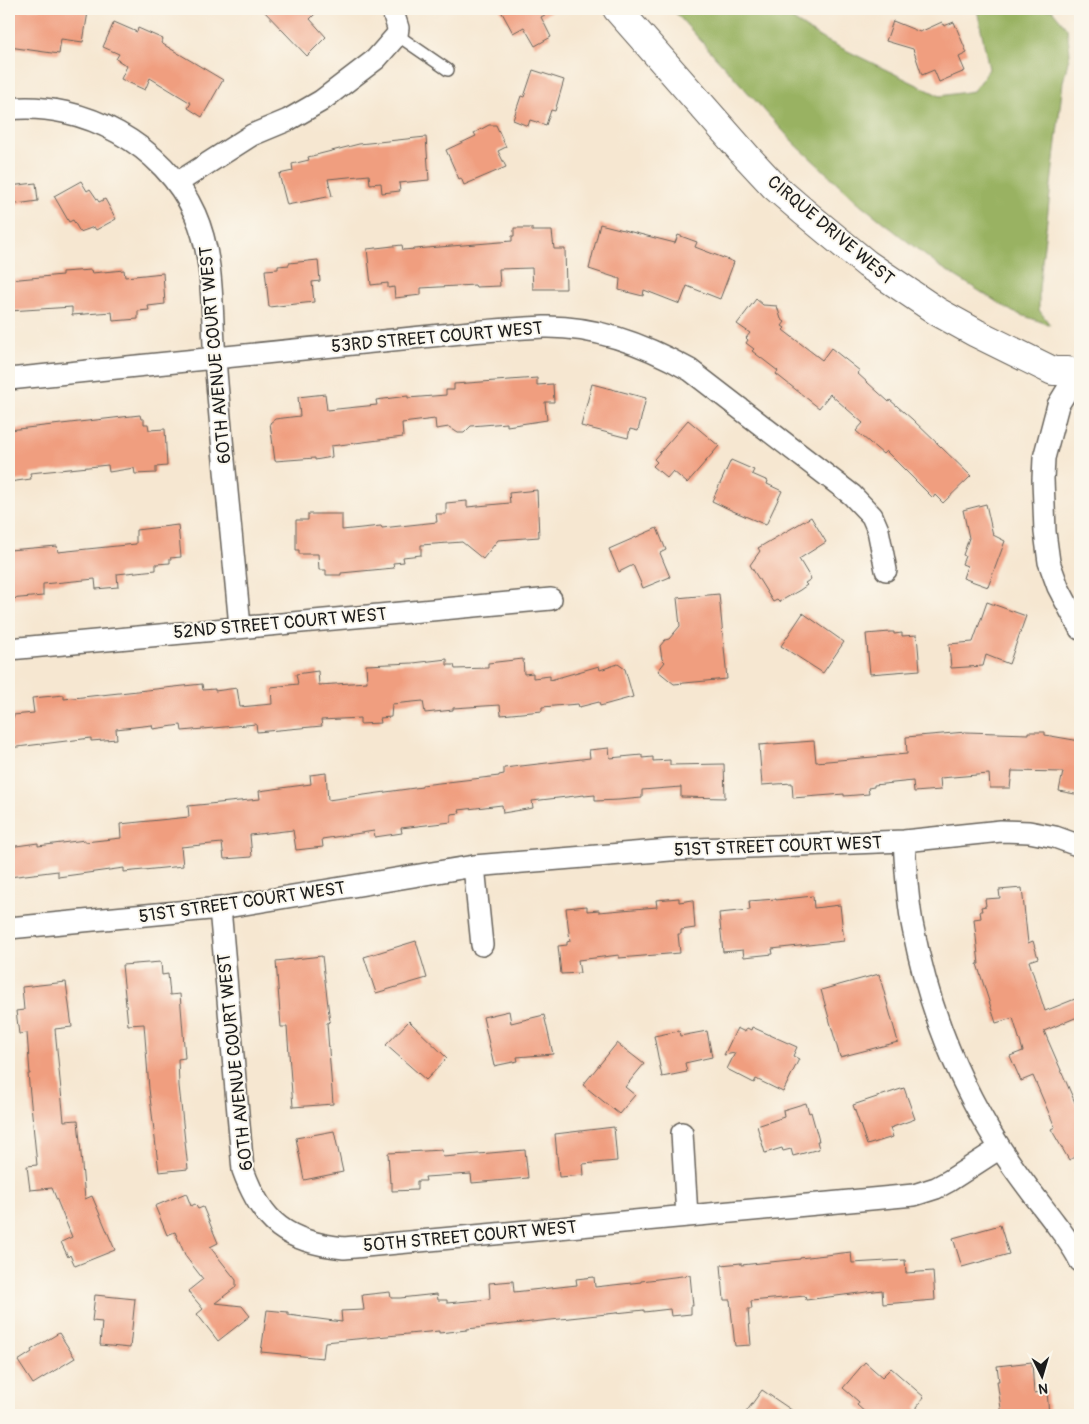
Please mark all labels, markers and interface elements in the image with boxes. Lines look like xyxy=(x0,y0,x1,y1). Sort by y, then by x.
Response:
street label: CIRQUE DRIVE WEST xyxy=(762,171,899,290)
street label: 60TH AVENUE COURT WEST xyxy=(195,245,236,465)
street label: 53RD STREET COURT WEST xyxy=(330,317,544,358)
street label: 52ND STREET COURT WEST xyxy=(172,603,388,644)
street label: 51ST STREET COURT WEST xyxy=(674,831,882,862)
street label: 51ST STREET COURT WEST xyxy=(137,877,347,928)
street label: 60TH AVENUE COURT WEST xyxy=(213,952,258,1172)
street label: 50TH STREET COURT WEST xyxy=(362,1216,578,1257)
north arrow xyxy=(1016,1352,1066,1402)
text: N xyxy=(1038,1380,1049,1397)

